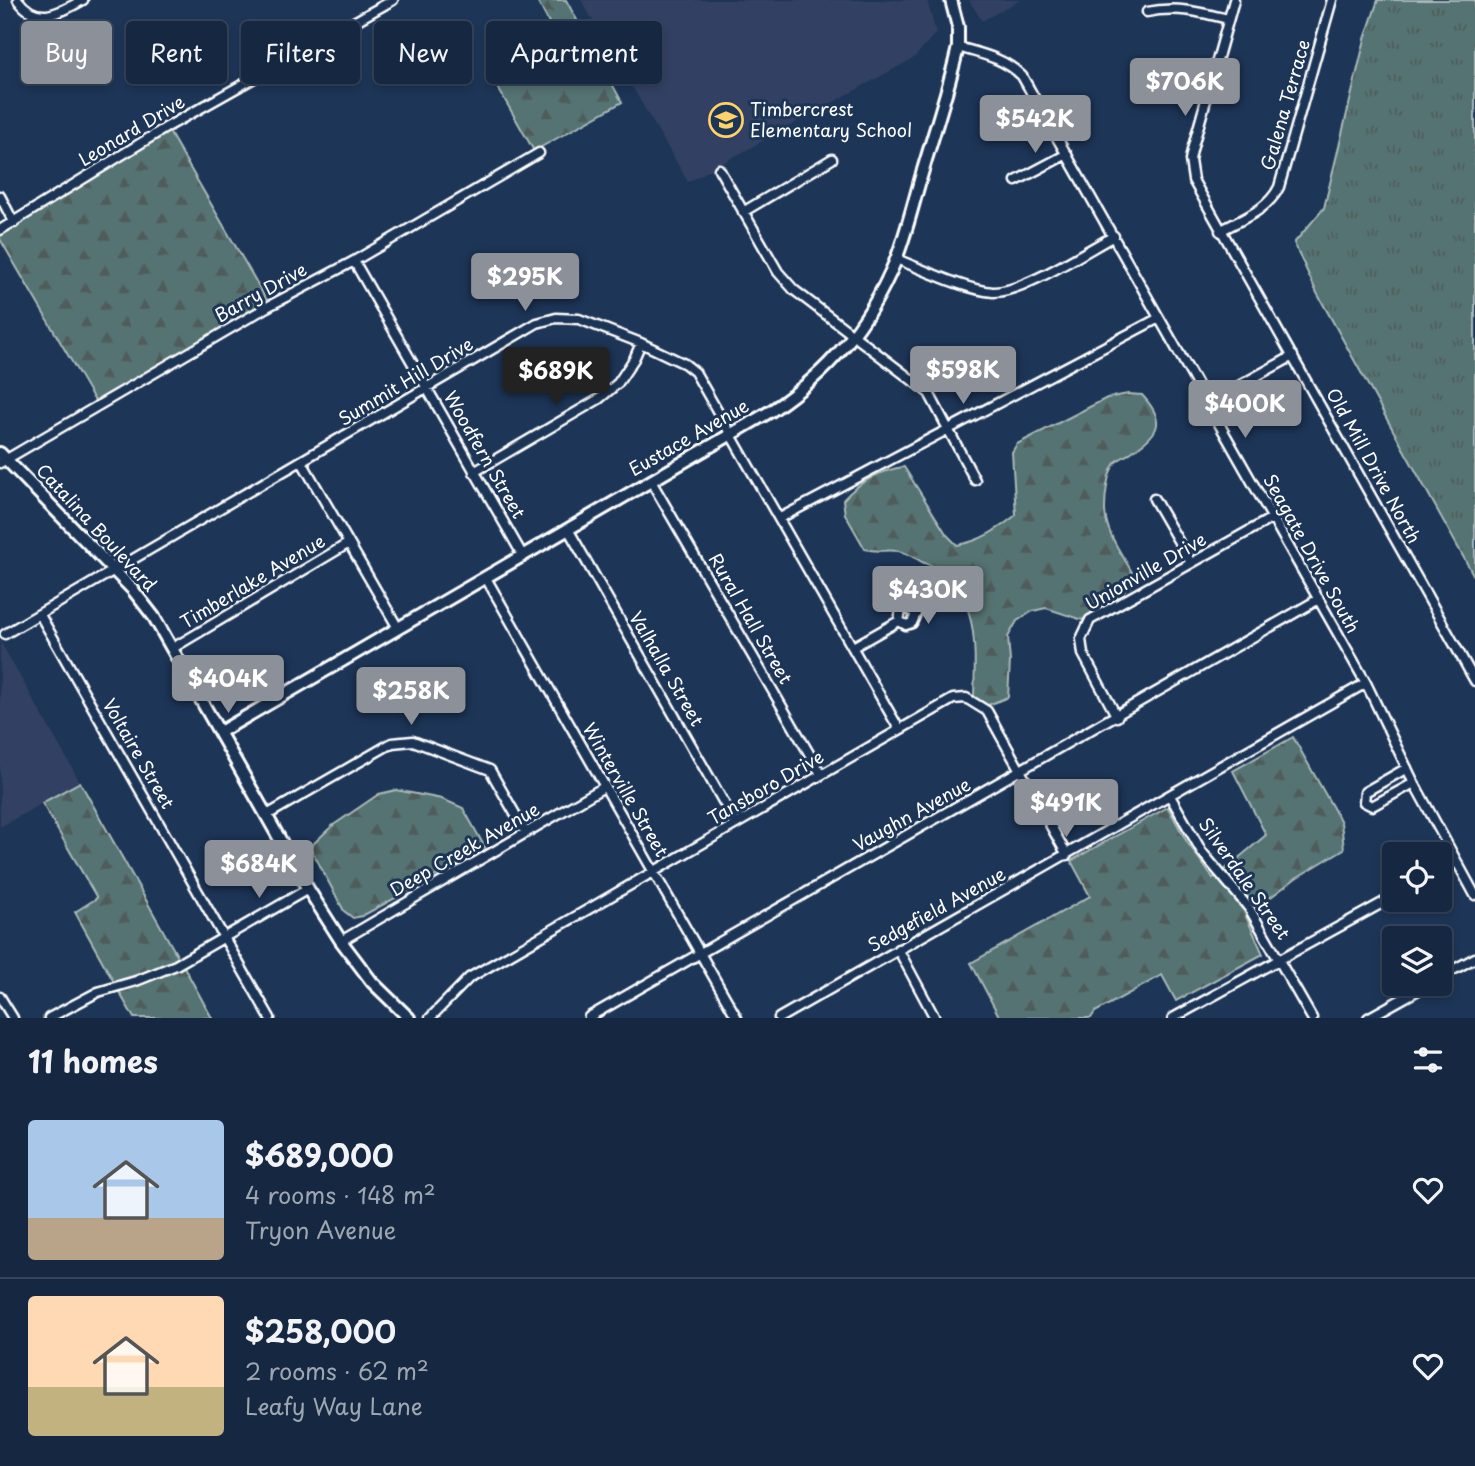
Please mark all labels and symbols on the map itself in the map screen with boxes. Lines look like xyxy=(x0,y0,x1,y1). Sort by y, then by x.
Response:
street label: Galena Terrace xyxy=(1253,36,1316,173)
pin: $706K xyxy=(1136,58,1234,118)
street label: Leonard Drive xyxy=(73,87,190,172)
place label: Timbercrest Elementary School xyxy=(750,95,912,143)
pin: $542K xyxy=(986,96,1084,155)
school or university icon: Timbercrest Elementary School xyxy=(707,101,745,139)
pin: $295K xyxy=(476,254,574,313)
street label: Barry Drive xyxy=(209,255,311,328)
street label: Summit Hill Drive xyxy=(333,330,478,432)
pin: $598K xyxy=(914,346,1012,406)
pin: $689K xyxy=(507,348,605,407)
pin: $400K xyxy=(1196,380,1294,440)
street label: Old Mill Drive North xyxy=(1320,383,1428,548)
street label: Woodfern Street xyxy=(438,385,533,523)
street label: Eustace Avenue xyxy=(623,391,753,482)
street label: Catalina Boulevard xyxy=(31,457,164,597)
street label: Seagate Drive South xyxy=(1257,469,1367,638)
street label: Unionville Drive xyxy=(1080,525,1211,616)
street label: Timberlake Avenue xyxy=(175,527,330,635)
street label: Rural Hall Street xyxy=(703,548,800,689)
pin: $430K xyxy=(879,566,977,626)
street label: Valhalla Street xyxy=(623,606,711,731)
pin: $404K xyxy=(179,656,277,715)
pin: $258K xyxy=(362,668,460,727)
street label: Voltaire Street xyxy=(97,693,182,813)
street label: Winterville Street xyxy=(577,717,676,861)
street label: Tansboro Drive xyxy=(702,743,828,831)
street label: Vaughn Avenue xyxy=(847,770,975,857)
pin: $491K xyxy=(1017,780,1115,839)
street label: Deep Creek Avenue xyxy=(384,795,544,903)
street label: Silverdale Street xyxy=(1193,811,1298,945)
pin: $684K xyxy=(210,841,308,900)
street label: Sedgefield Avenue xyxy=(863,860,1010,958)

